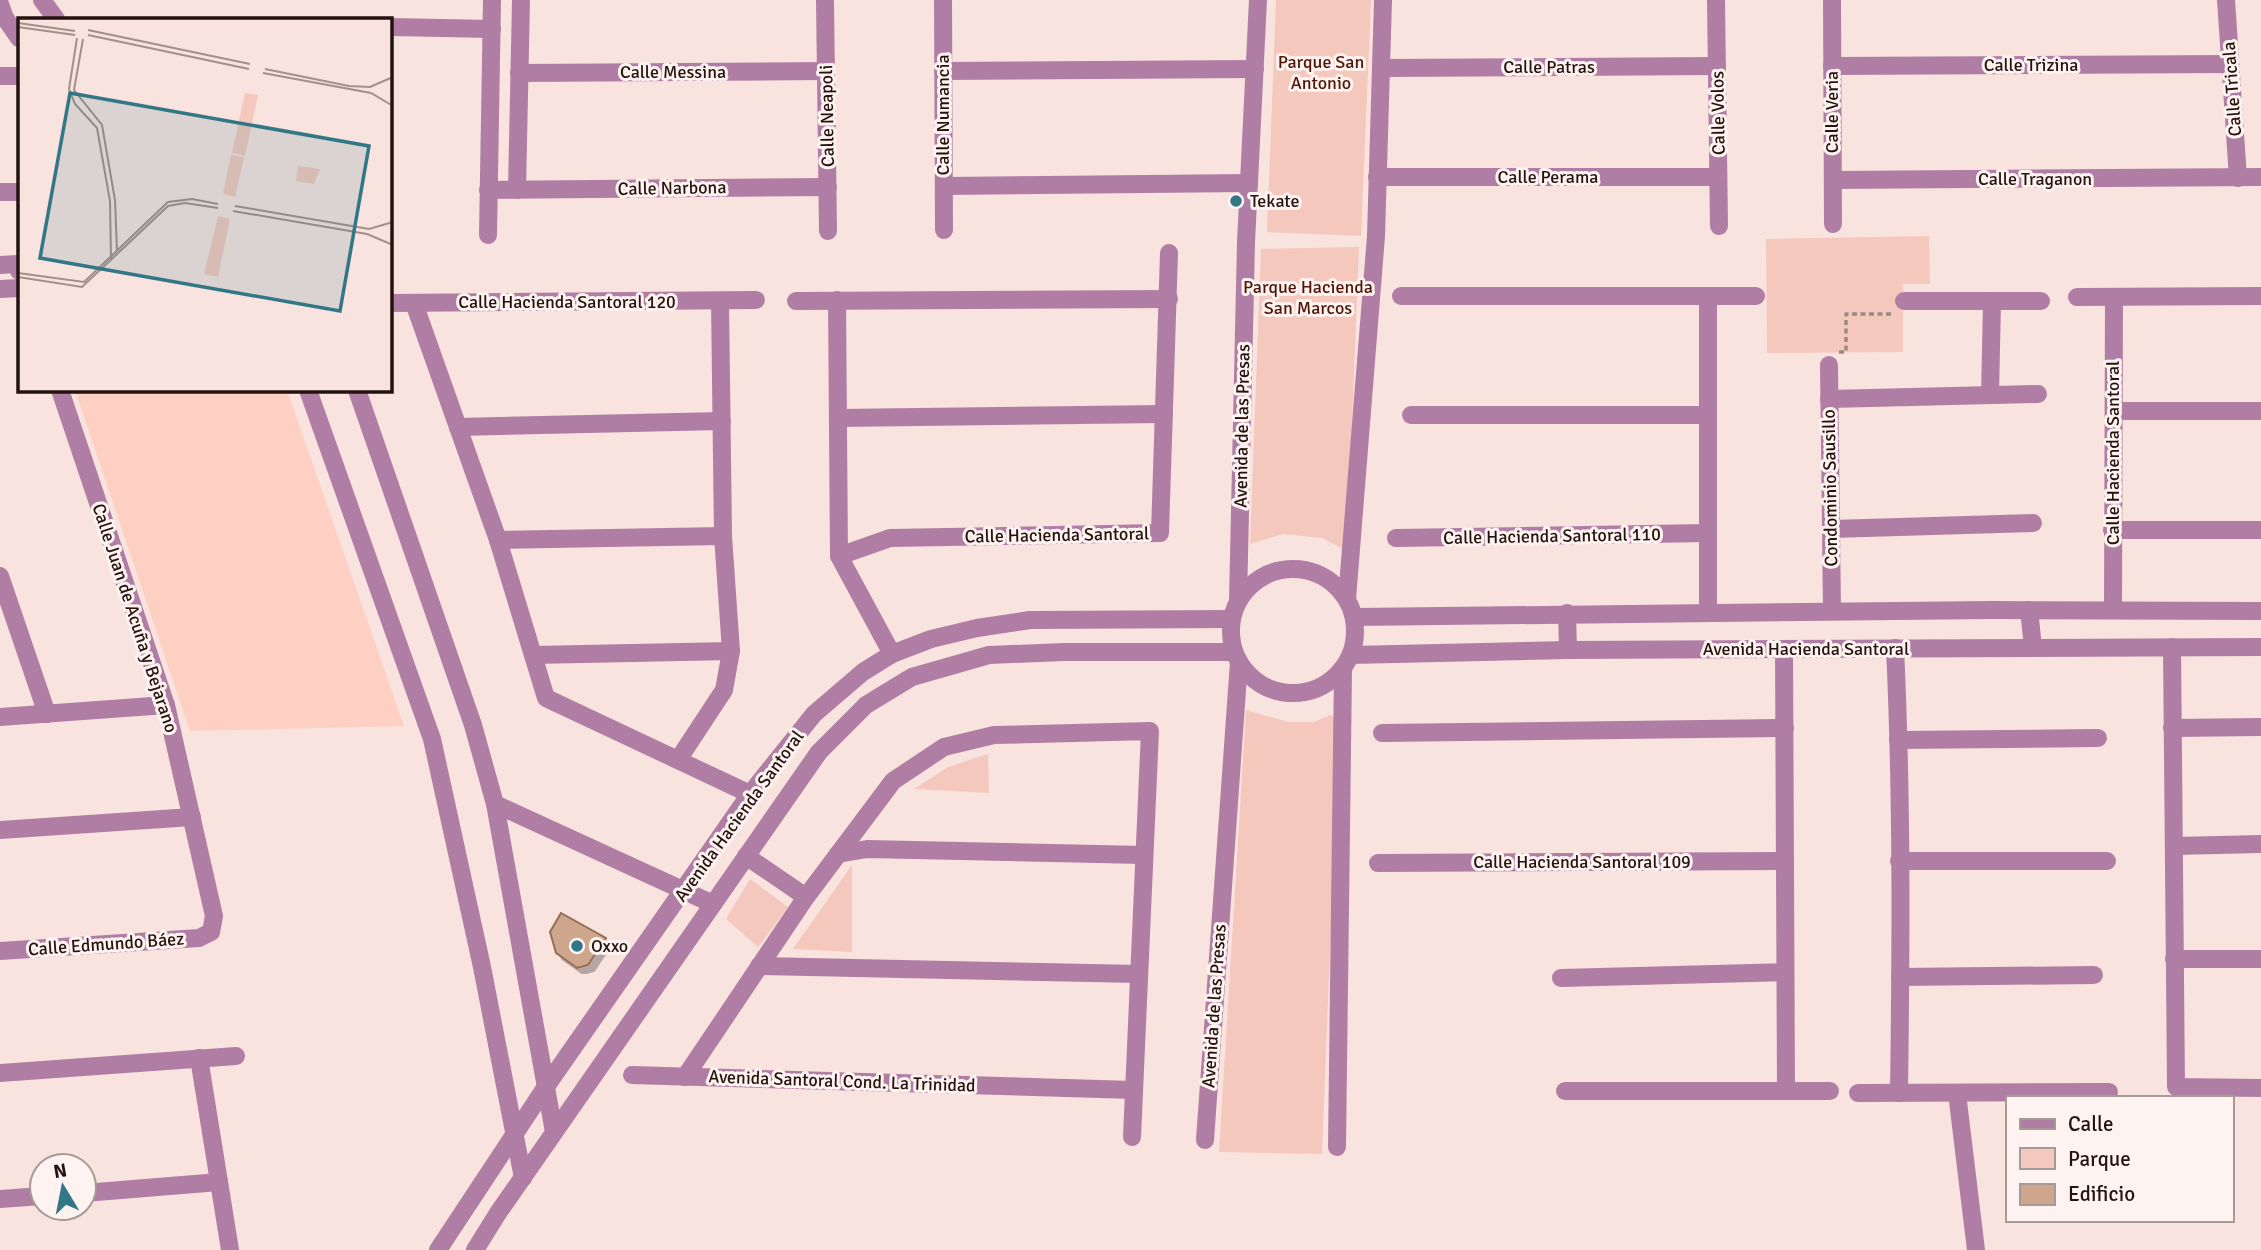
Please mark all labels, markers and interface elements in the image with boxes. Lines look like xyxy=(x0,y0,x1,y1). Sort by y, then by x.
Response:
inset map xyxy=(18,18,392,392)
street label: Calle Tricala xyxy=(2218,41,2246,137)
park label: Parque San Antonio xyxy=(1278,51,1364,94)
street label: Calle Numancia xyxy=(932,54,954,176)
street label: Calle Trizina xyxy=(1984,54,2078,76)
street label: Calle Patras xyxy=(1503,56,1595,78)
street label: Calle Messina xyxy=(620,61,726,83)
street label: Calle Neapoli xyxy=(815,65,839,167)
street label: Calle Volos xyxy=(1706,71,1730,155)
street label: Calle Veria xyxy=(1821,71,1843,153)
street label: Calle Perama xyxy=(1498,166,1598,188)
street label: Calle Traganon xyxy=(1978,168,2092,190)
street label: Calle Narbona xyxy=(617,176,727,200)
place label: Tekate xyxy=(1250,190,1299,212)
marker: Tekate xyxy=(1228,193,1244,209)
park label: Parque Hacienda San Marcos xyxy=(1243,276,1373,319)
street label: Calle Hacienda Santoral 120 xyxy=(458,291,676,313)
street label: Avenida de las Presas xyxy=(1230,344,1254,508)
street label: Calle Hacienda Santoral xyxy=(2102,361,2124,545)
street label: Condominio Sausillo xyxy=(1818,409,1842,567)
street label: Calle Juan de Acuña y Bejarano xyxy=(88,501,182,735)
street label: Calle Hacienda Santoral xyxy=(965,522,1149,548)
street label: Calle Hacienda Santoral 110 xyxy=(1443,523,1661,549)
street label: Avenida Hacienda Santoral xyxy=(1703,638,1909,660)
street label: Avenida Hacienda Santoral xyxy=(669,726,809,906)
street label: Calle Hacienda Santoral 109 xyxy=(1473,851,1691,873)
street label: Avenida de las Presas xyxy=(1197,923,1231,1089)
street label: Calle Edmundo Báez xyxy=(27,928,185,960)
place label: Oxxo xyxy=(591,935,628,957)
marker: Oxxo xyxy=(569,938,585,954)
street label: Avenida Santoral Cond. La Trinidad xyxy=(708,1065,976,1097)
legend xyxy=(2006,1096,2233,1222)
text: Calle xyxy=(2068,1111,2114,1137)
text: Parque xyxy=(2068,1146,2131,1172)
north arrow xyxy=(28,1152,98,1222)
text: N xyxy=(52,1158,69,1184)
text: Edificio xyxy=(2068,1181,2135,1207)

